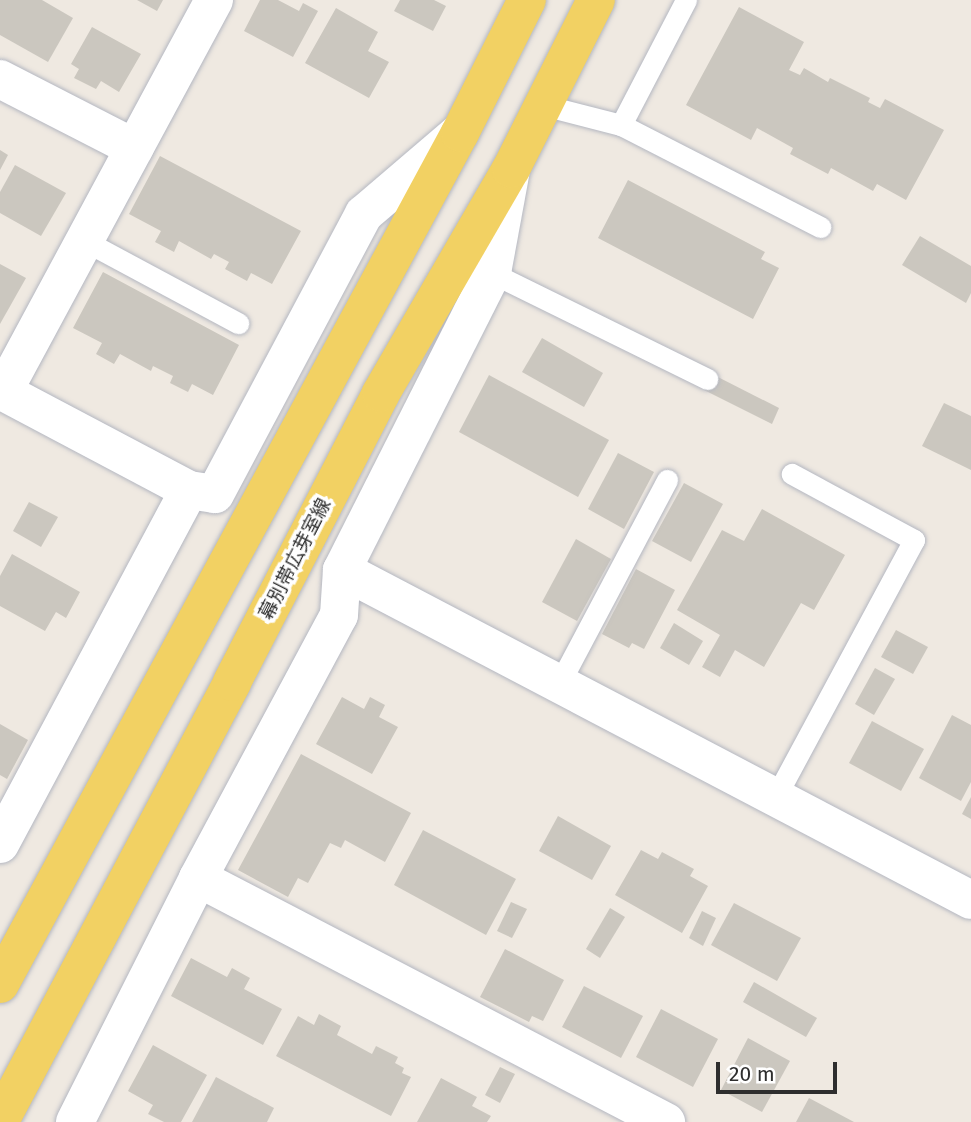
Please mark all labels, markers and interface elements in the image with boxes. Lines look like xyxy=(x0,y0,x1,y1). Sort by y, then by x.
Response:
street label: 幕別帯広芽室線 xyxy=(255,495,335,623)
scale bar xyxy=(719,1048,840,1092)
text: 20 m xyxy=(729,1061,775,1087)

